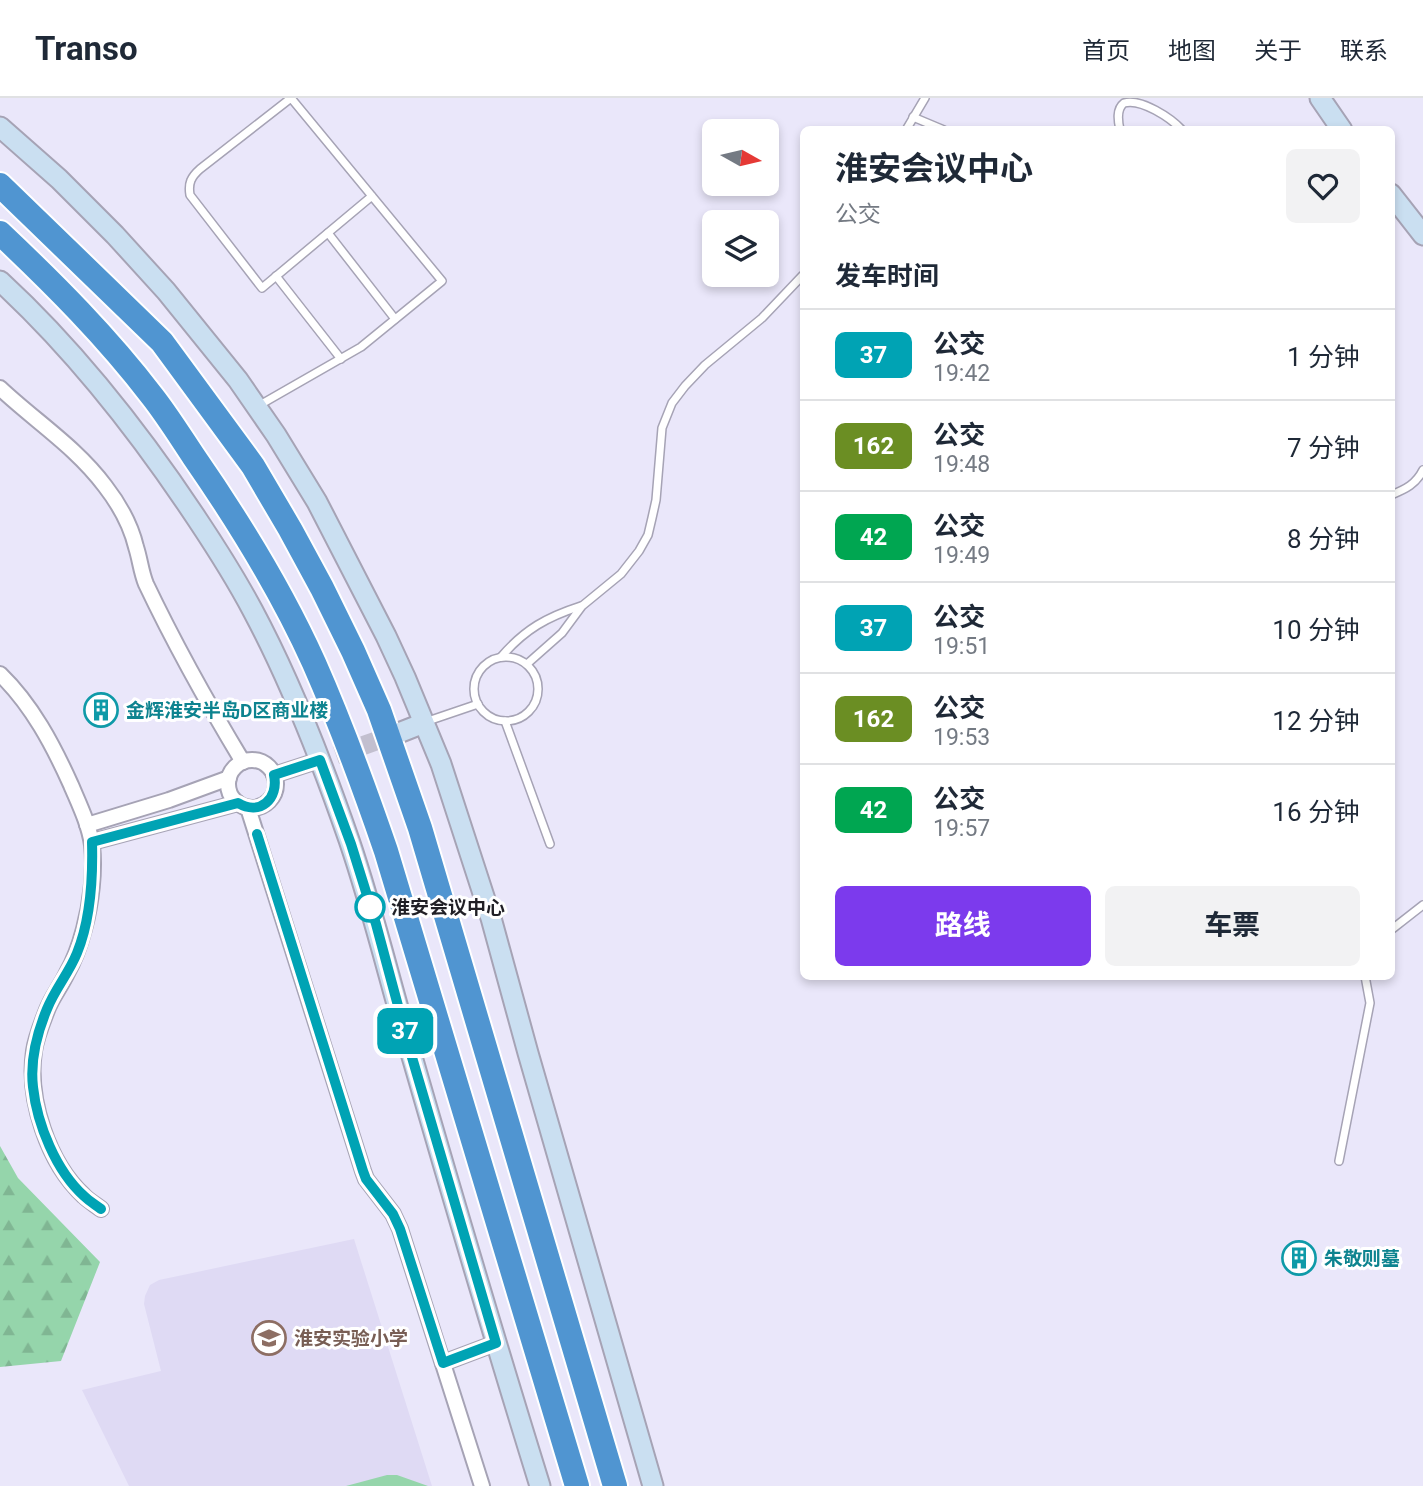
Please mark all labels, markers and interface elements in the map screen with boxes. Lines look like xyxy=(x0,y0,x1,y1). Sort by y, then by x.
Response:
text: Transo xyxy=(35,29,138,68)
text: 首页 xyxy=(1082,37,1130,65)
text: 地图 xyxy=(1168,37,1216,65)
text: 关于 xyxy=(1254,37,1302,65)
text: 联系 xyxy=(1340,37,1388,65)
north arrow xyxy=(702,119,779,196)
map controls xyxy=(702,119,779,287)
text: 淮安会议中心 xyxy=(835,149,1033,188)
button: heart xyxy=(1286,149,1360,223)
text: 公交 xyxy=(835,201,881,228)
button: layers xyxy=(702,210,779,287)
text: 发车时间 xyxy=(835,261,939,291)
text: 公交 xyxy=(933,329,985,359)
text: 37 xyxy=(860,341,887,369)
text: 1 分钟 xyxy=(1287,342,1360,372)
text: 19:42 xyxy=(933,360,990,387)
text: 公交 xyxy=(933,420,985,450)
text: 162 xyxy=(853,432,894,460)
text: 7 分钟 xyxy=(1287,433,1360,463)
text: 19:48 xyxy=(933,451,990,478)
text: 公交 xyxy=(933,511,985,541)
text: 42 xyxy=(860,523,887,551)
text: 8 分钟 xyxy=(1287,524,1360,554)
text: 19:49 xyxy=(933,542,990,569)
text: 公交 xyxy=(933,602,985,632)
text: 37 xyxy=(860,614,887,642)
text: 10 分钟 xyxy=(1272,615,1360,645)
text: 19:51 xyxy=(933,633,990,660)
building icon: 金辉淮安半岛D区商业楼 xyxy=(82,691,120,729)
text: 公交 xyxy=(933,693,985,723)
place label: 金辉淮安半岛D区商业楼 xyxy=(126,699,328,722)
text: 162 xyxy=(853,705,894,733)
text: 12 分钟 xyxy=(1272,706,1360,736)
text: 19:53 xyxy=(933,724,990,751)
text: 公交 xyxy=(933,784,985,814)
text: 42 xyxy=(860,796,887,824)
text: 16 分钟 xyxy=(1272,797,1360,827)
text: 19:57 xyxy=(933,815,990,842)
button: 路线 xyxy=(835,886,1091,966)
button: 车票 xyxy=(1105,886,1360,966)
marker: 淮安会议中心 xyxy=(355,892,385,922)
place label: 淮安会议中心 xyxy=(391,896,505,919)
line badge: 37 xyxy=(374,1008,436,1054)
text: 37 xyxy=(391,1017,419,1045)
building icon: 朱敬则墓 xyxy=(1280,1239,1318,1277)
place label: 朱敬则墓 xyxy=(1324,1247,1400,1270)
school or university icon: 淮安实验小学 xyxy=(250,1319,288,1357)
place label: 淮安实验小学 xyxy=(294,1327,408,1350)

